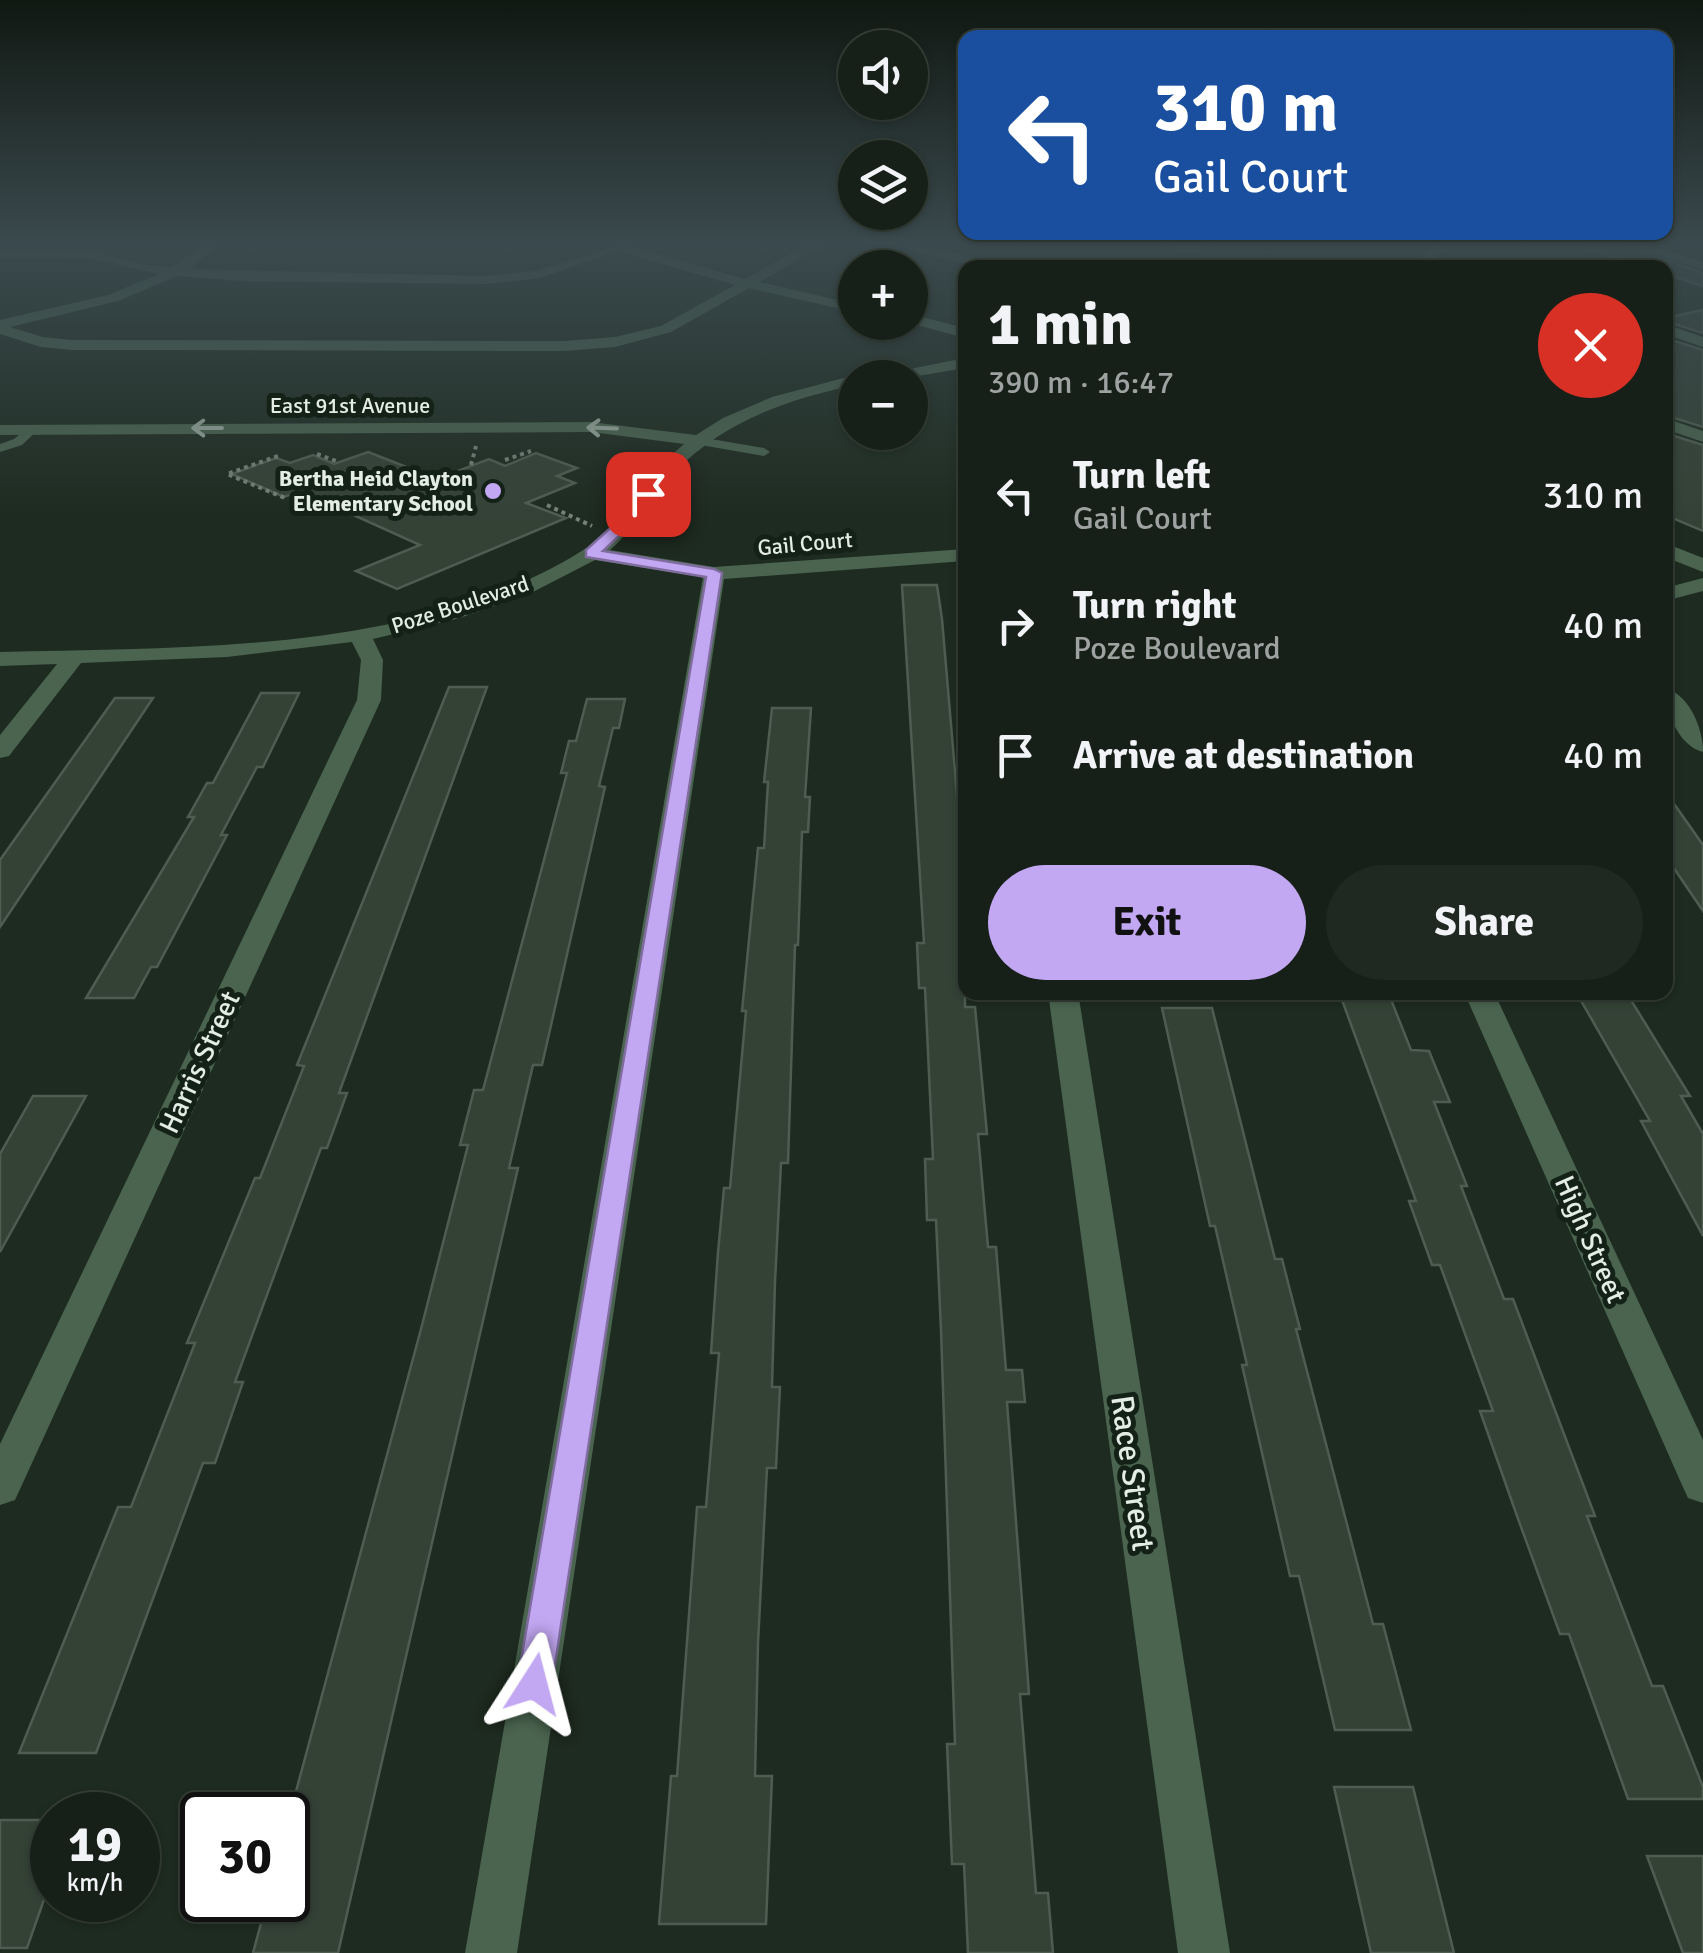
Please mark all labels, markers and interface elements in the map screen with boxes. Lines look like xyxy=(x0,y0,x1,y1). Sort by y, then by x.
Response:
map controls xyxy=(838,30,928,450)
button: sound xyxy=(838,30,928,120)
text: 310 m xyxy=(1153,64,1338,150)
icon: left xyxy=(988,70,1118,200)
button: layers xyxy=(838,140,928,230)
text: Gail Court xyxy=(1153,150,1348,205)
button: + xyxy=(838,250,928,340)
text: 1 min xyxy=(988,288,1133,362)
button: close xyxy=(1538,293,1643,398)
button: − xyxy=(838,360,928,450)
text: 390 m · 16:47 xyxy=(988,363,1174,402)
street label: East 91st Avenue xyxy=(270,392,430,419)
one-way arrow xyxy=(192,418,224,438)
one-way arrow xyxy=(587,418,619,437)
pin xyxy=(606,452,691,537)
text: Turn left xyxy=(1073,452,1211,499)
place label: Bertha Heid Clayton Elementary School xyxy=(279,465,473,517)
icon: arrive xyxy=(621,467,676,522)
icon: left xyxy=(988,468,1043,523)
text: 310 m xyxy=(1543,472,1643,519)
marker: Bertha Heid Clayton Elementary School xyxy=(482,480,504,502)
text: Gail Court xyxy=(1073,499,1212,538)
street label: Gail Court xyxy=(756,526,854,561)
street label: Poze Boulevard xyxy=(388,570,532,639)
text: Turn right xyxy=(1073,582,1237,629)
icon: right xyxy=(988,598,1043,653)
text: 40 m xyxy=(1563,602,1643,649)
text: Poze Boulevard xyxy=(1073,629,1281,668)
icon: arrive xyxy=(988,728,1043,783)
text: Arrive at destination xyxy=(1073,732,1414,779)
text: 40 m xyxy=(1563,732,1643,779)
button: Exit xyxy=(988,865,1306,980)
button: Share xyxy=(1326,865,1643,980)
street label: Harris Street xyxy=(152,986,248,1139)
street label: High Street xyxy=(1547,1171,1633,1308)
street label: Race Street xyxy=(1102,1393,1163,1553)
position arrow xyxy=(482,1632,586,1736)
speed limit sign: 30 xyxy=(180,1792,310,1922)
text: 19 xyxy=(68,1814,122,1876)
text: km/h xyxy=(67,1867,123,1898)

